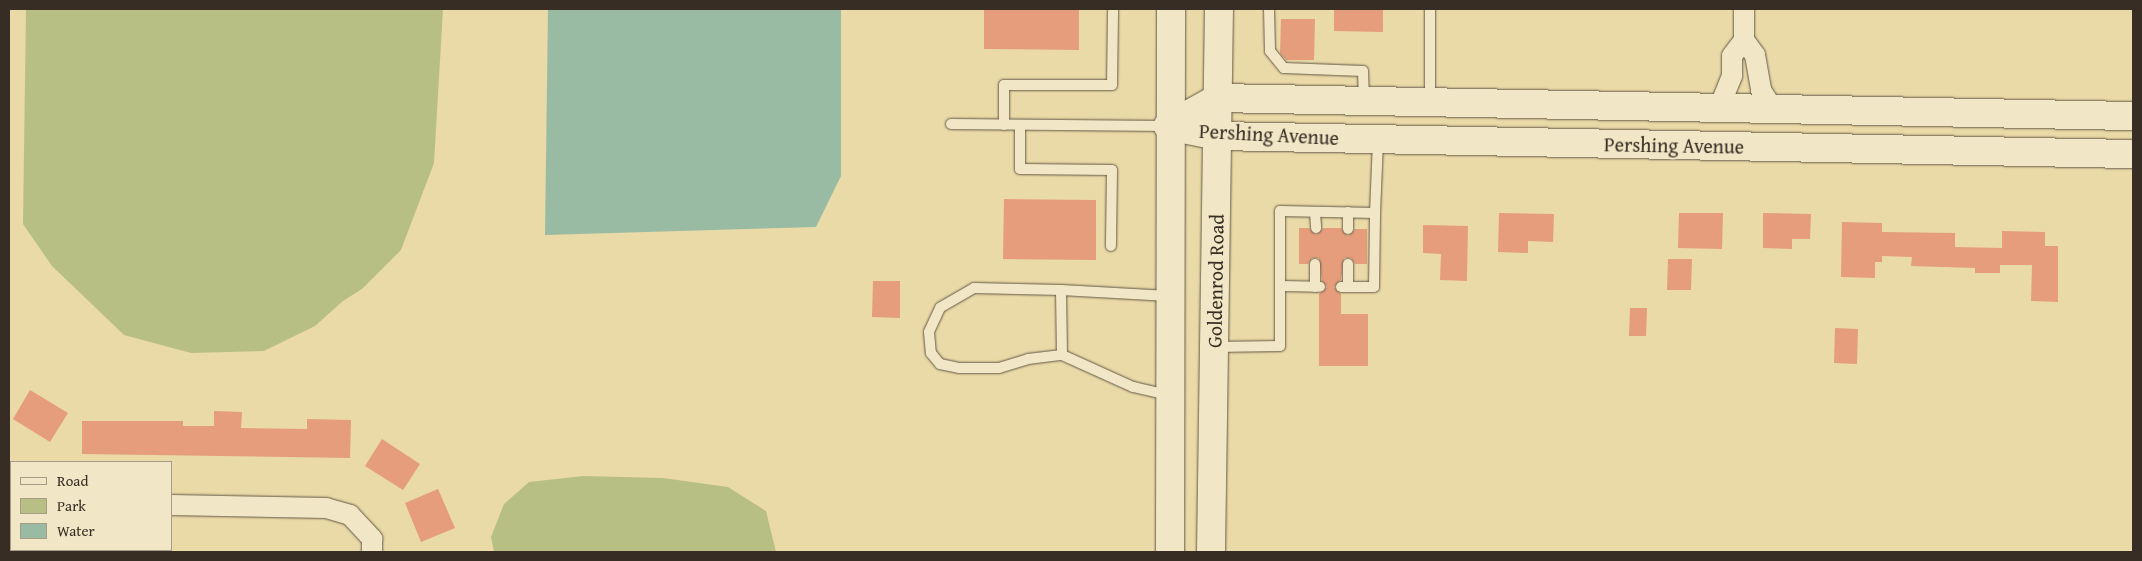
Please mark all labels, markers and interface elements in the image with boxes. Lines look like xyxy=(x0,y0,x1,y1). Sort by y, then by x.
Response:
street label: Pershing Avenue xyxy=(1198,118,1340,150)
street label: Pershing Avenue xyxy=(1604,132,1744,158)
street label: Goldenrod Road xyxy=(1202,214,1228,348)
legend xyxy=(10,461,172,551)
text: Road xyxy=(57,470,88,491)
text: Park xyxy=(57,495,86,516)
text: Water xyxy=(57,520,95,541)

